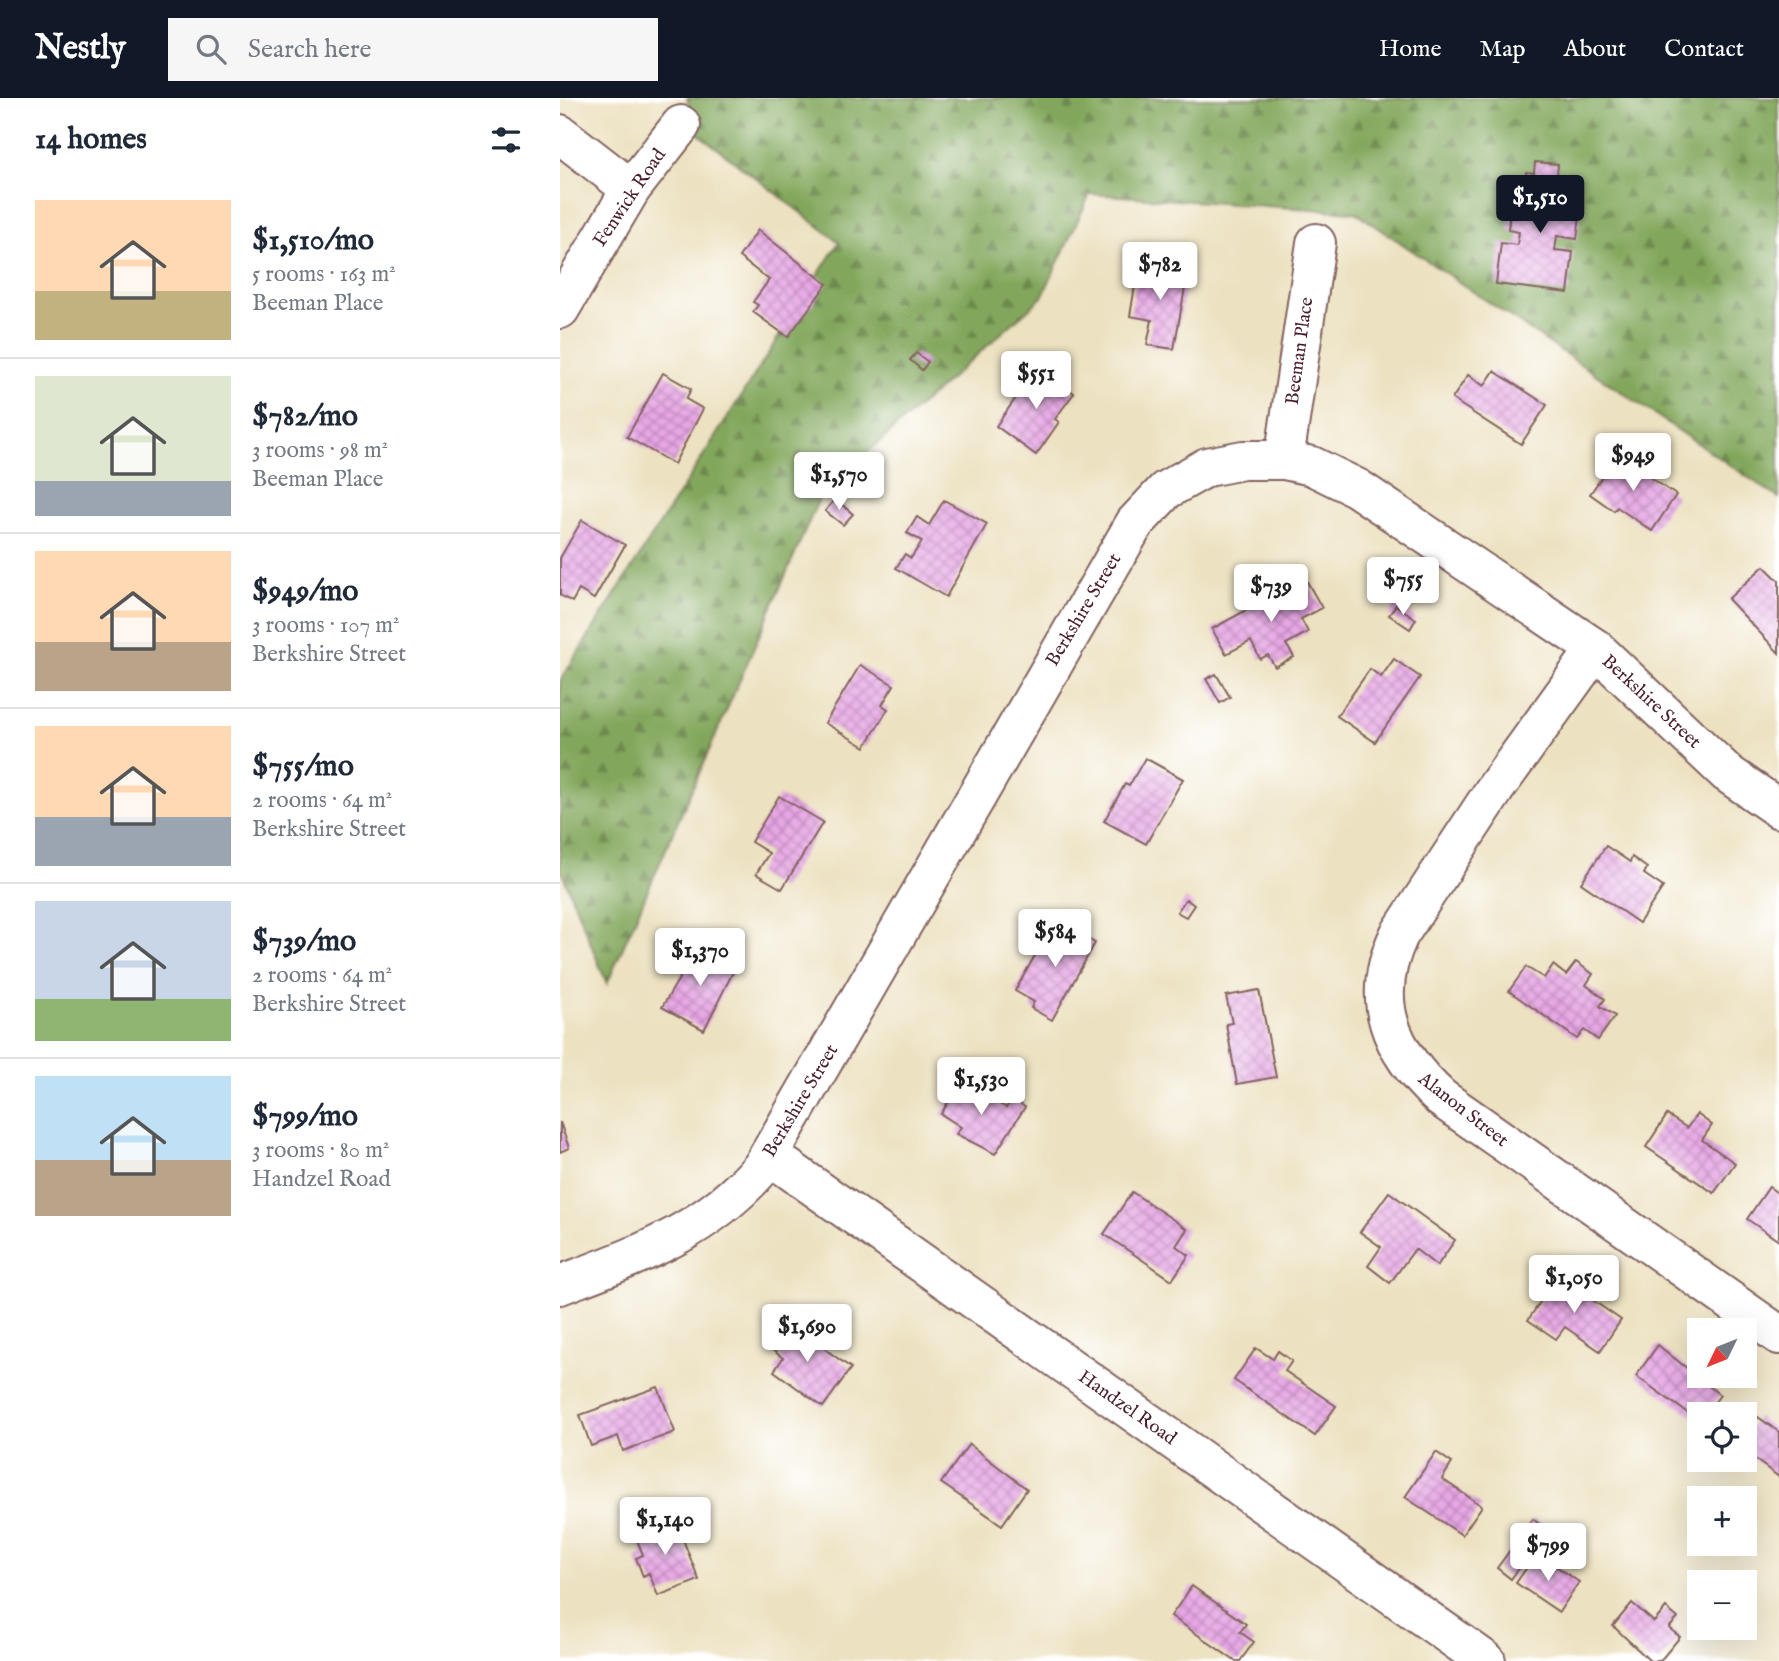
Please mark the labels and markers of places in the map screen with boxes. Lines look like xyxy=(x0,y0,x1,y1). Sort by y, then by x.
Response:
pin: $1,510 xyxy=(1483,176,1597,235)
pin: $782 xyxy=(1119,242,1201,302)
pin: $551 xyxy=(995,352,1077,411)
pin: $949 xyxy=(1592,434,1674,493)
pin: $1,570 xyxy=(782,452,896,512)
pin: $755 xyxy=(1362,558,1444,617)
pin: $739 xyxy=(1230,564,1312,624)
pin: $584 xyxy=(1014,910,1096,969)
pin: $1,370 xyxy=(643,928,757,988)
pin: $1,530 xyxy=(924,1058,1038,1117)
pin: $1,050 xyxy=(1517,1256,1631,1315)
pin: $1,690 xyxy=(750,1304,864,1364)
pin: $1,140 xyxy=(608,1498,722,1557)
pin: $799 xyxy=(1507,1524,1589,1583)

